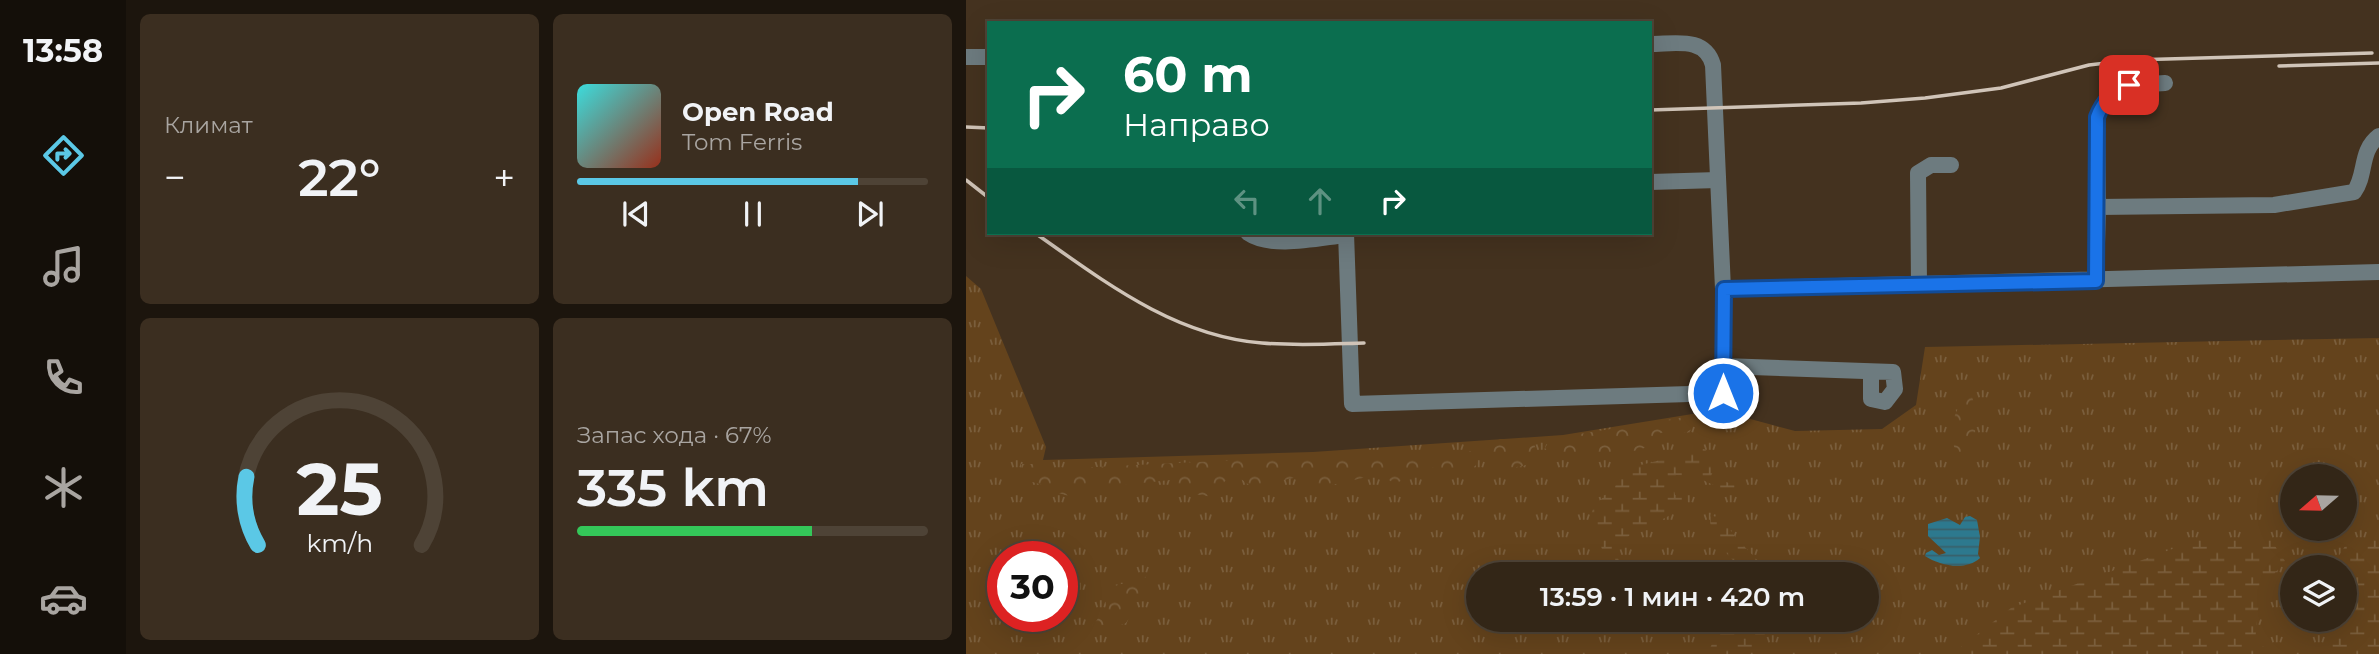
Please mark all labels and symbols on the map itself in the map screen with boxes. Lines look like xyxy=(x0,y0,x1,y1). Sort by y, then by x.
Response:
pin xyxy=(2099,55,2159,115)
position arrow xyxy=(1686,356,1760,430)
north arrow xyxy=(2280,464,2357,541)
speed limit sign: 30 xyxy=(987,541,1078,632)

